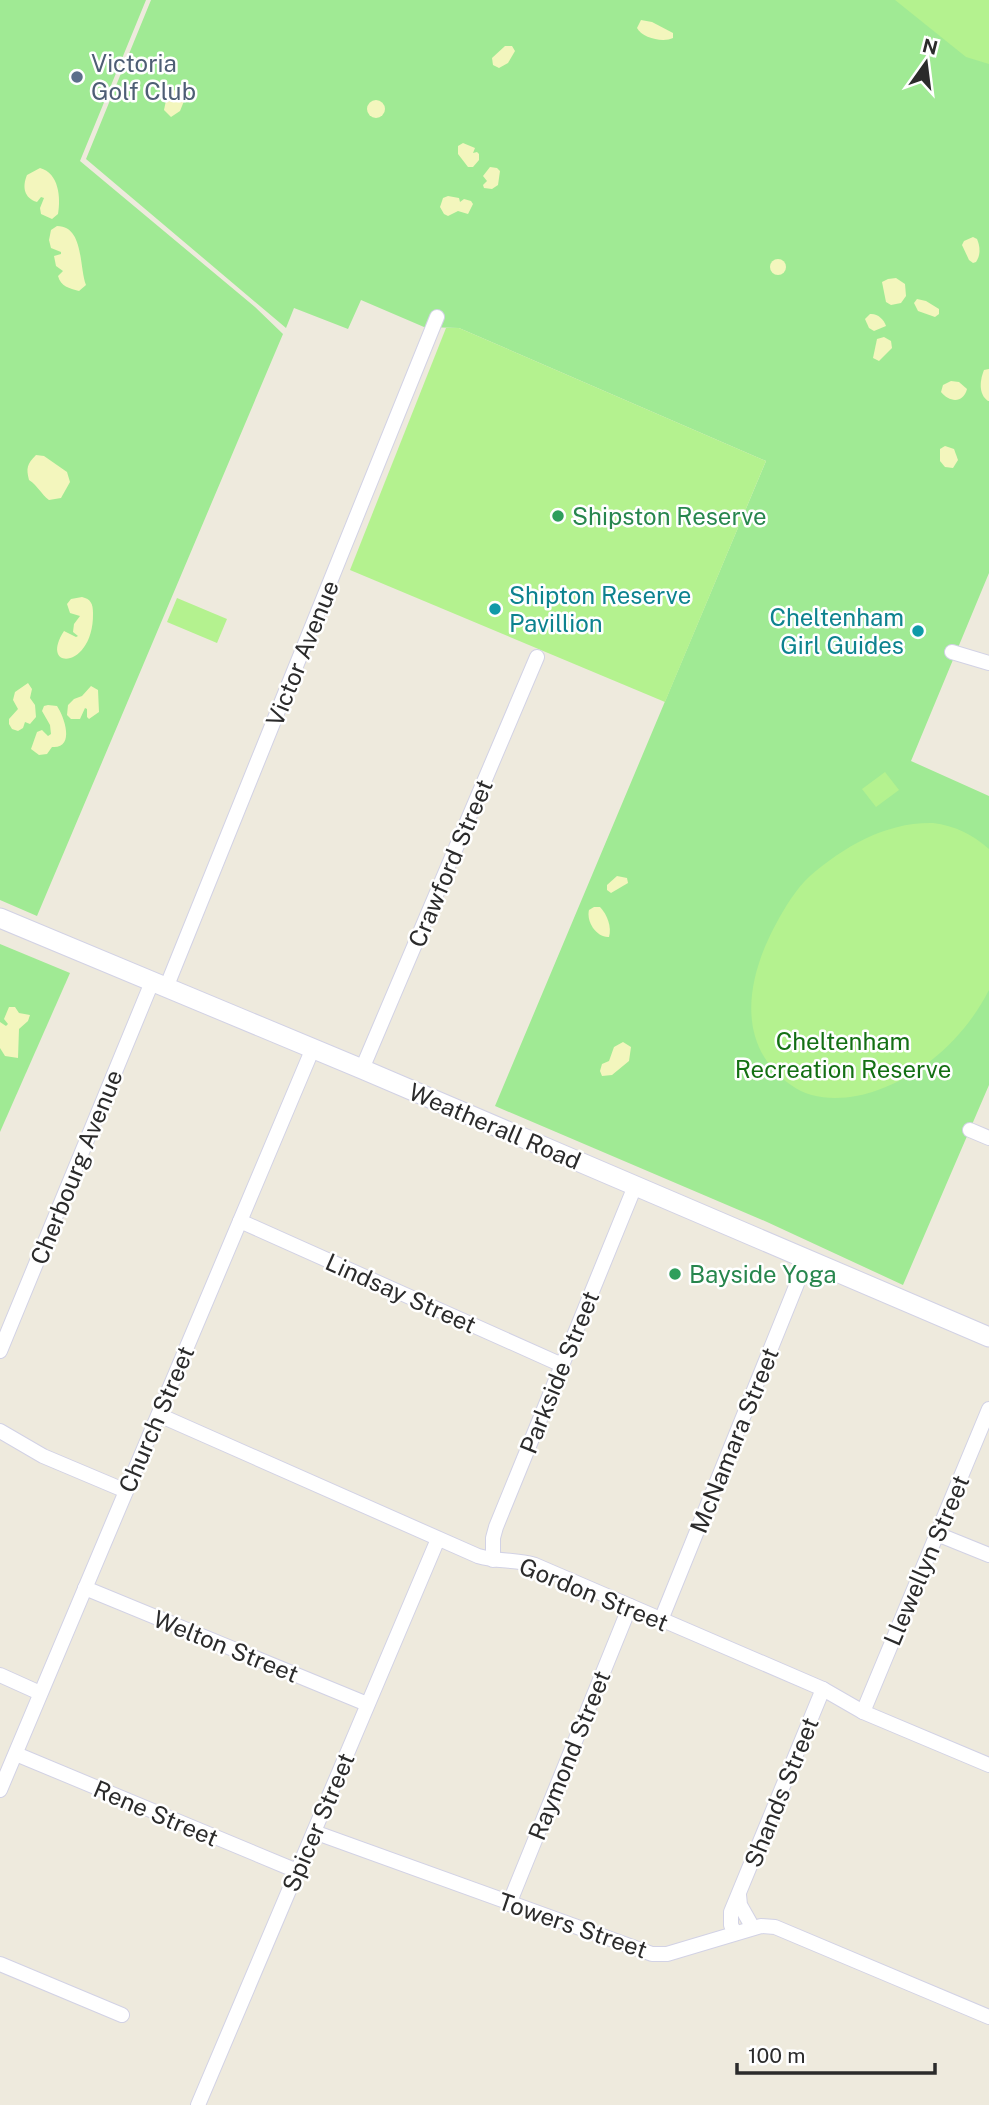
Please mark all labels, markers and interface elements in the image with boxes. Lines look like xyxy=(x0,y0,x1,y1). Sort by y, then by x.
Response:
north arrow xyxy=(891,28,961,98)
text: N xyxy=(920,34,940,59)
place label: Victoria Golf Club xyxy=(91,49,196,105)
marker: Victoria Golf Club xyxy=(69,69,85,85)
place label: Shipston Reserve xyxy=(572,502,767,530)
marker: Shipston Reserve xyxy=(550,508,566,524)
street label: Victor Avenue xyxy=(260,576,344,730)
place label: Shipton Reserve Pavillion xyxy=(509,581,691,637)
marker: Shipton Reserve Pavillion xyxy=(487,601,503,617)
place label: Cheltenham Girl Guides xyxy=(769,603,904,659)
marker: Cheltenham Girl Guides xyxy=(910,623,926,639)
street label: Crawford Street xyxy=(402,775,498,951)
park label: Cheltenham Recreation Reserve xyxy=(735,1027,951,1083)
street label: Cherbourg Avenue xyxy=(24,1066,128,1268)
street label: Weatherall Road xyxy=(405,1077,585,1175)
street label: Lindsay Street xyxy=(321,1247,481,1339)
place label: Bayside Yoga xyxy=(689,1260,837,1288)
marker: Bayside Yoga xyxy=(667,1266,683,1282)
street label: Parkside Street xyxy=(514,1287,604,1457)
street label: Church Street xyxy=(113,1342,199,1496)
street label: McNamara Street xyxy=(684,1343,784,1537)
street label: Llewellyn Street xyxy=(877,1471,975,1649)
street label: Gordon Street xyxy=(515,1551,673,1637)
street label: Welton Street xyxy=(149,1604,303,1688)
street label: Raymond Street xyxy=(522,1666,616,1844)
street label: Shands Street xyxy=(738,1713,824,1871)
street label: Spicer Street xyxy=(276,1748,360,1896)
street label: Rene Street xyxy=(89,1774,223,1852)
street label: Towers Street xyxy=(495,1886,651,1964)
scale bar xyxy=(737,2032,935,2076)
text: 100 m xyxy=(748,2043,805,2068)

